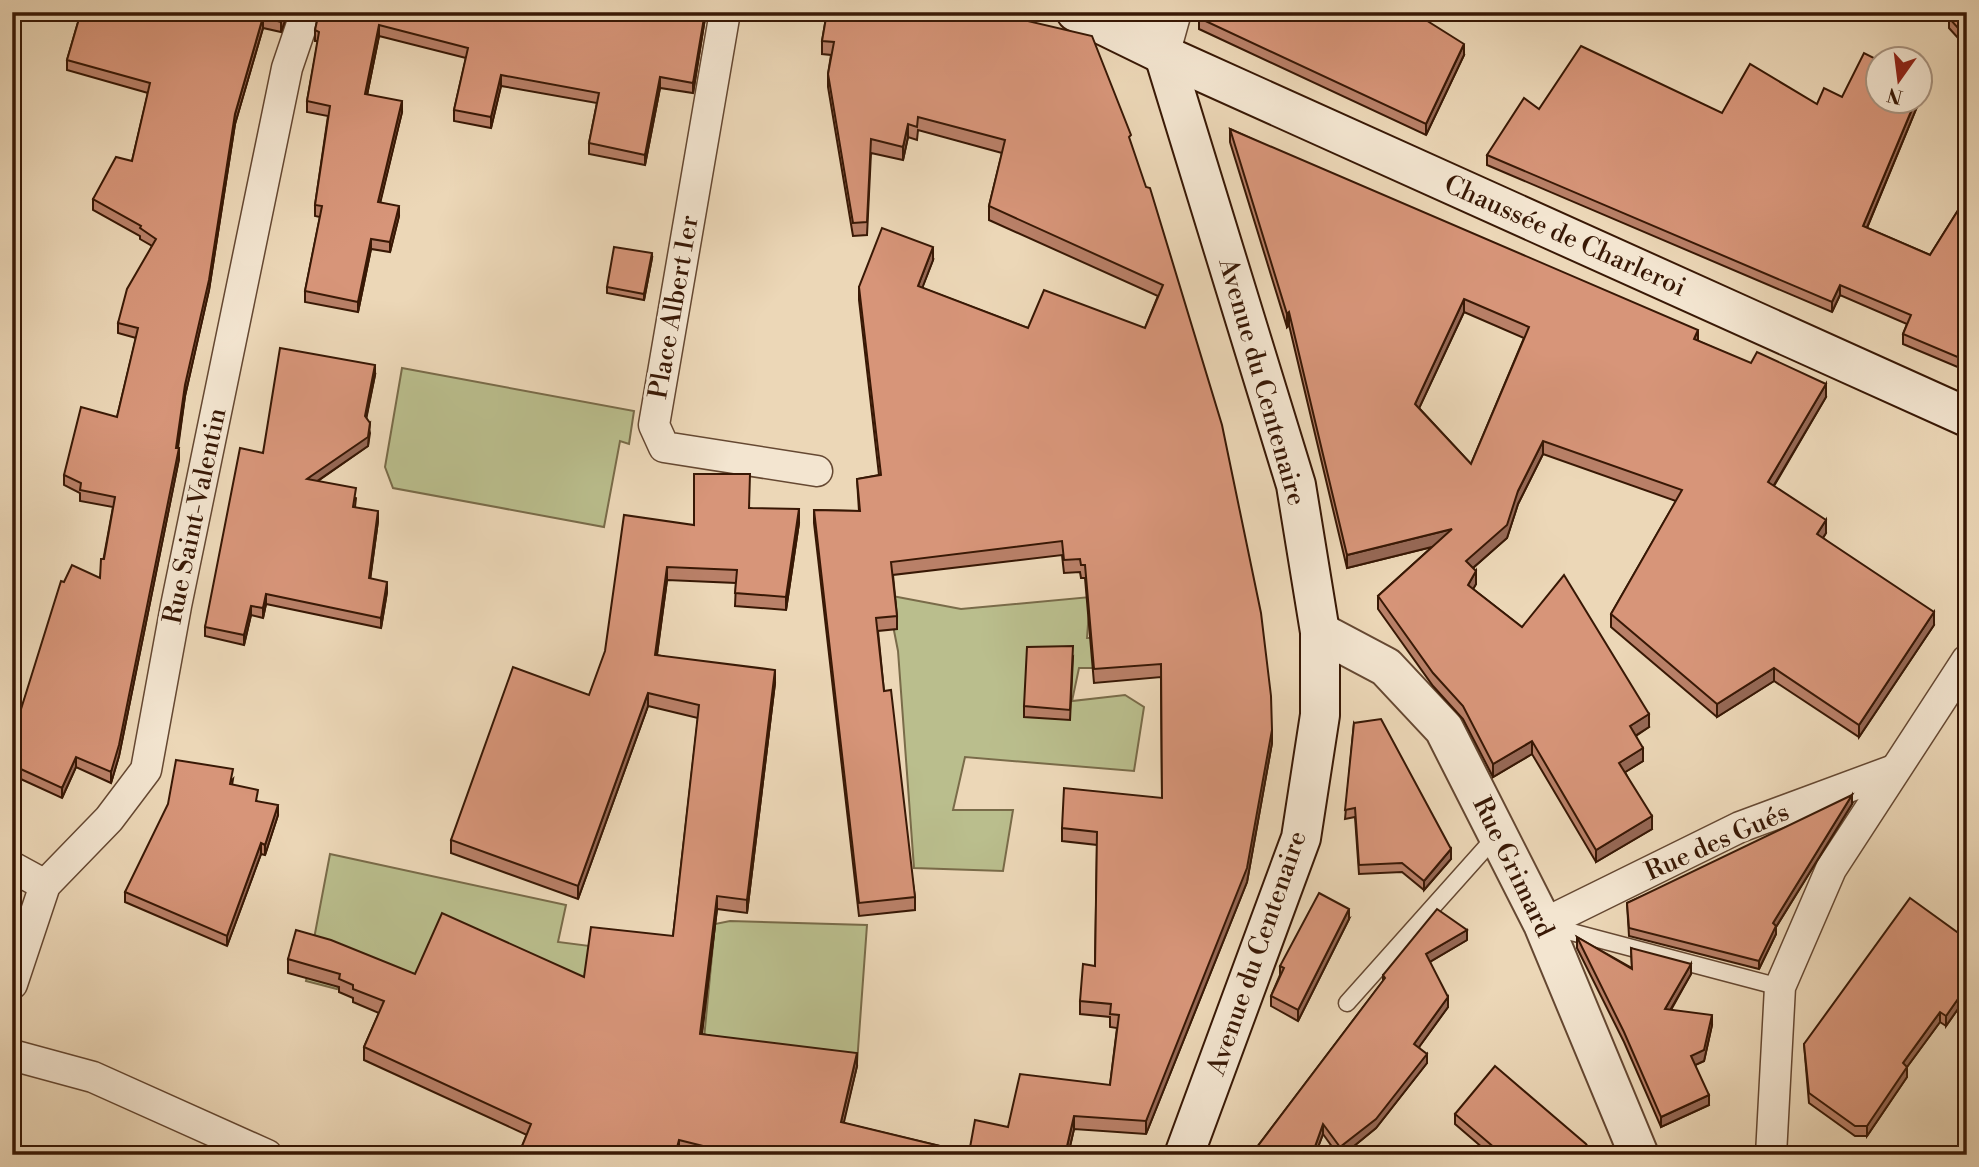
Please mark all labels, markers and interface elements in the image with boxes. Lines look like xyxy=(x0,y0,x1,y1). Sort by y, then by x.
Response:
north arrow xyxy=(1864,46,1934,116)
text: N xyxy=(1885,82,1905,109)
street label: Chaussée de Charleroi xyxy=(1439,168,1691,304)
street label: Place Albert 1er xyxy=(642,213,706,401)
street label: Avenue du Centenaire xyxy=(1211,254,1313,509)
street label: Rue Saint-Valentin xyxy=(156,405,234,627)
street label: Rue Grimard xyxy=(1465,791,1561,943)
street label: Rue des Gués xyxy=(1640,796,1794,888)
street label: Avenue du Centenaire xyxy=(1200,827,1314,1080)

